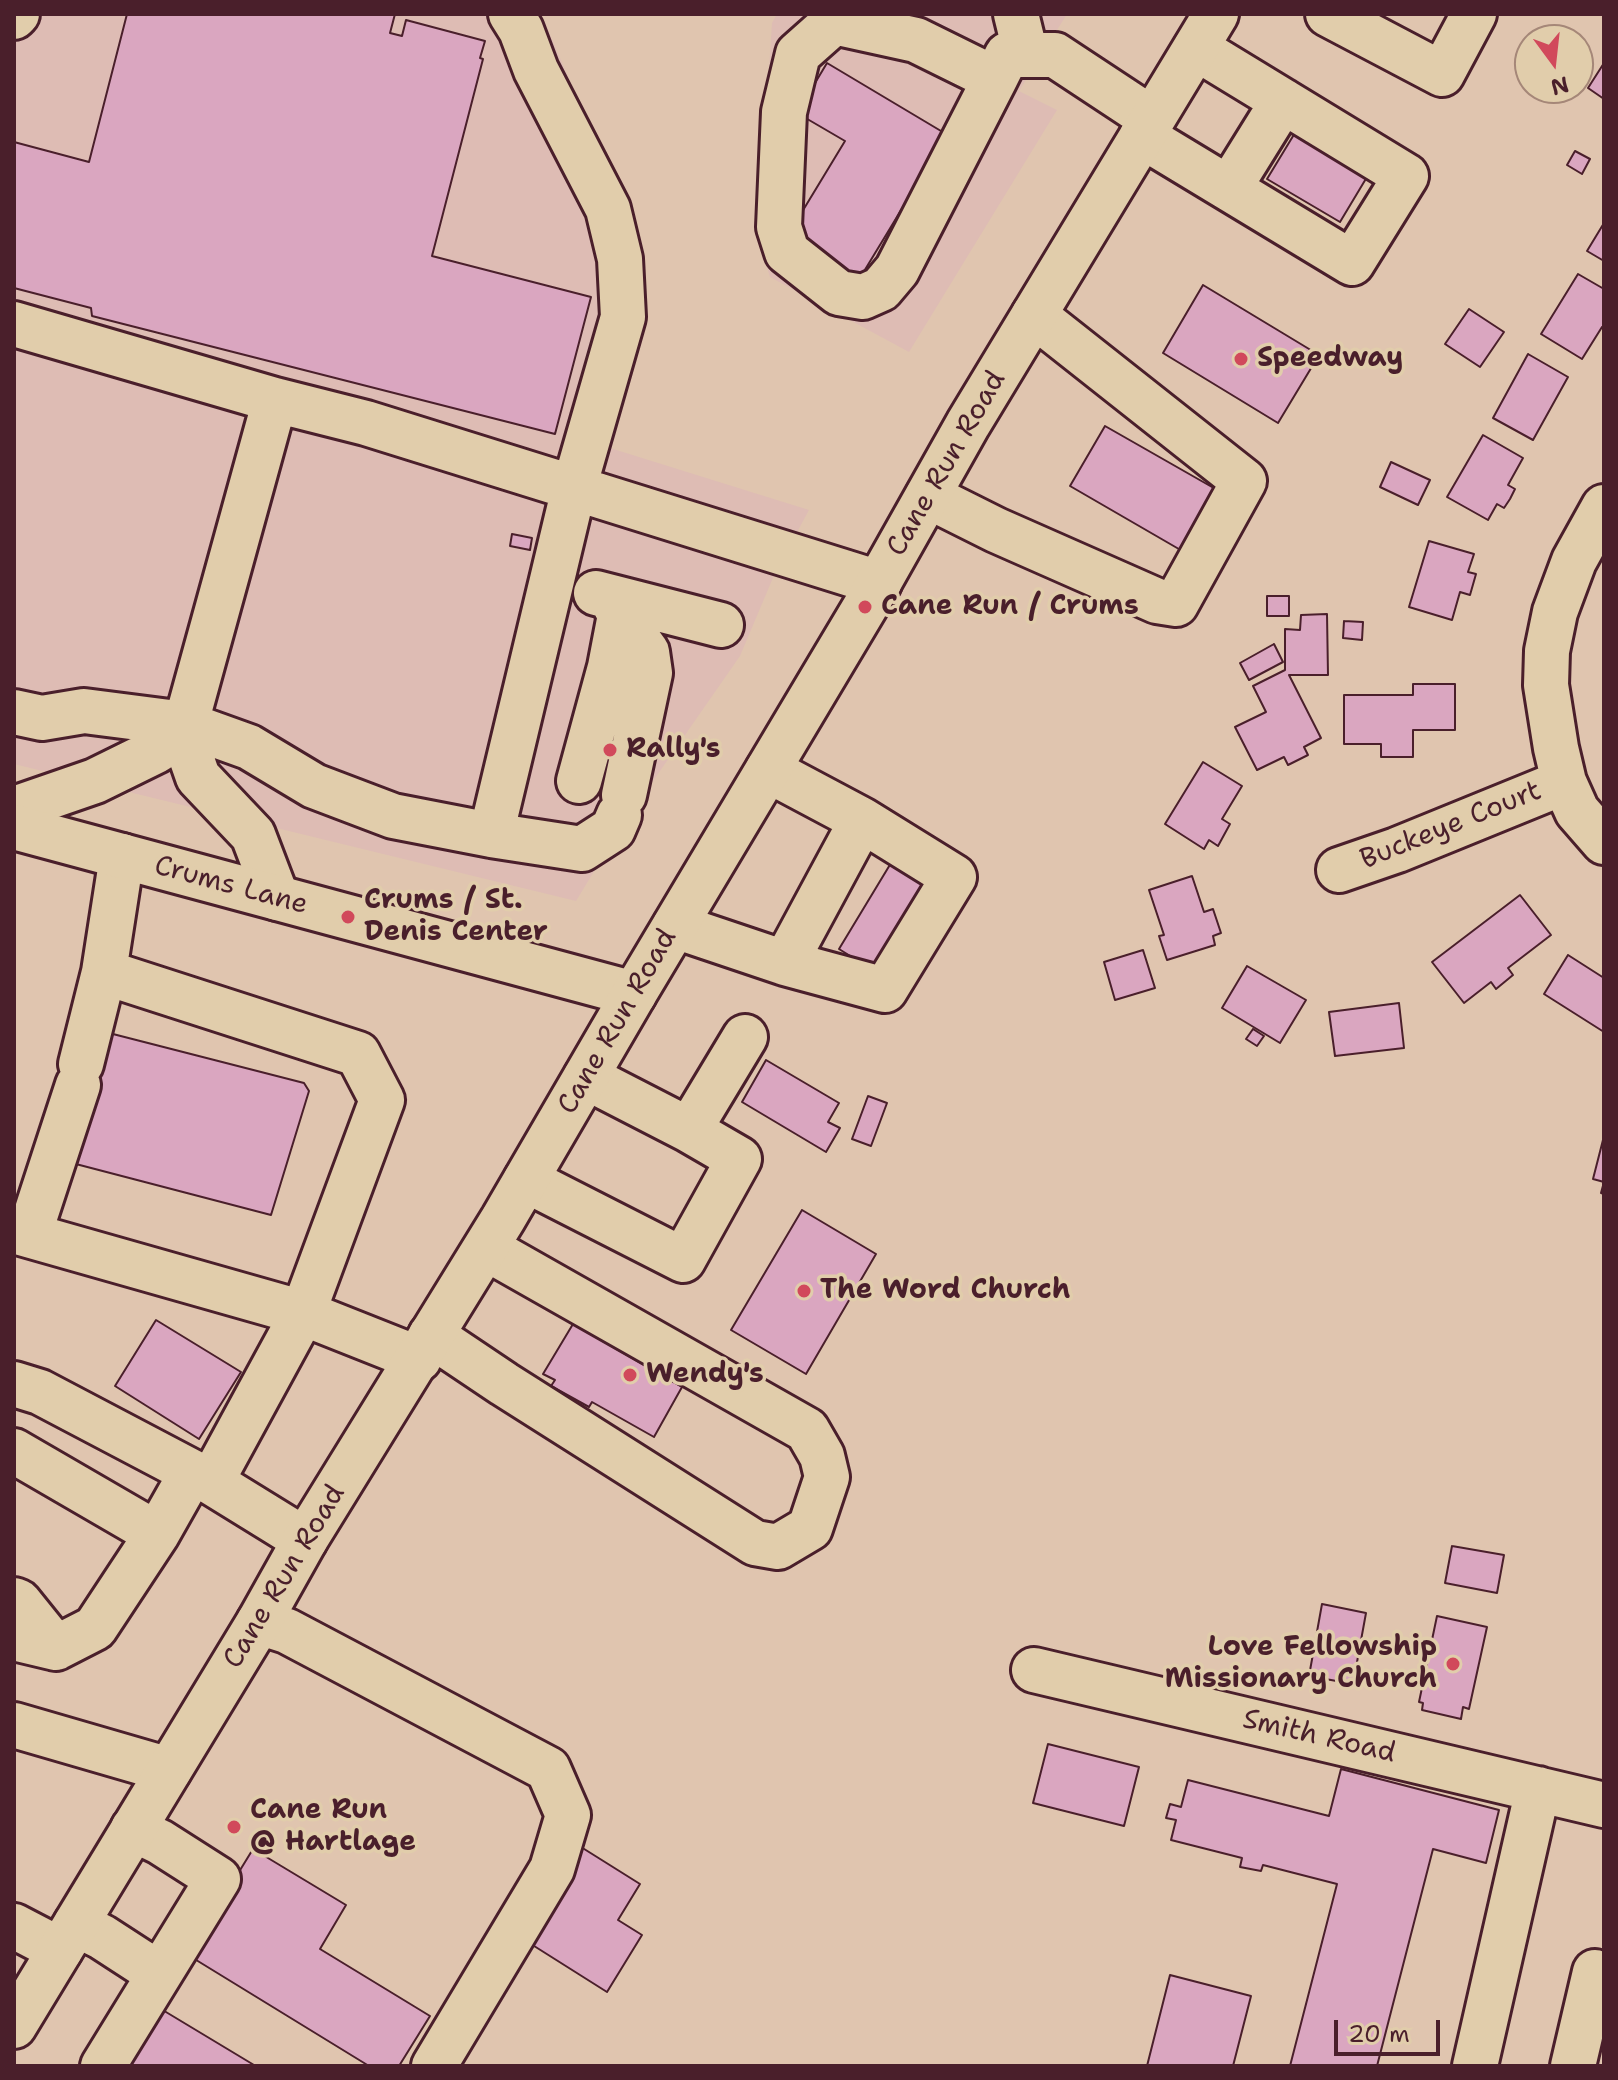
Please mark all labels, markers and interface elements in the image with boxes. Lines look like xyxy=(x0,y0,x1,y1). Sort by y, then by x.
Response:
north arrow xyxy=(1514,24,1594,104)
text: N xyxy=(1548,69,1572,102)
place label: Speedway xyxy=(1257,342,1403,376)
marker: Speedway xyxy=(1232,350,1250,368)
street label: Cane Run Road xyxy=(880,365,1014,563)
place label: Cane Run / Crums xyxy=(881,590,1139,624)
marker: Cane Run / Crums xyxy=(856,598,874,616)
place label: Rally's xyxy=(626,733,721,767)
marker: Rally's xyxy=(601,741,619,759)
street label: Buckeye Court xyxy=(1356,774,1546,878)
street label: Crums Lane xyxy=(151,849,311,923)
place label: Crums / St. Denis Center xyxy=(364,884,548,950)
marker: Crums / St. Denis Center xyxy=(339,908,357,926)
street label: Cane Run Road xyxy=(551,923,685,1121)
place label: The Word Church xyxy=(820,1274,1070,1308)
marker: The Word Church xyxy=(795,1282,813,1300)
place label: Wendy's xyxy=(646,1358,764,1392)
marker: Wendy's xyxy=(621,1366,639,1384)
street label: Cane Run Road xyxy=(217,1479,353,1675)
place label: Love Fellowship Missionary Church xyxy=(1165,1631,1437,1697)
marker: Love Fellowship Missionary Church xyxy=(1444,1655,1462,1673)
street label: Smith Road xyxy=(1239,1703,1399,1771)
place label: Cane Run @ Hartlage xyxy=(250,1794,416,1860)
marker: Cane Run @ Hartlage xyxy=(225,1818,243,1836)
scale bar xyxy=(1338,2004,1444,2054)
text: 20 m xyxy=(1348,2018,1410,2050)

